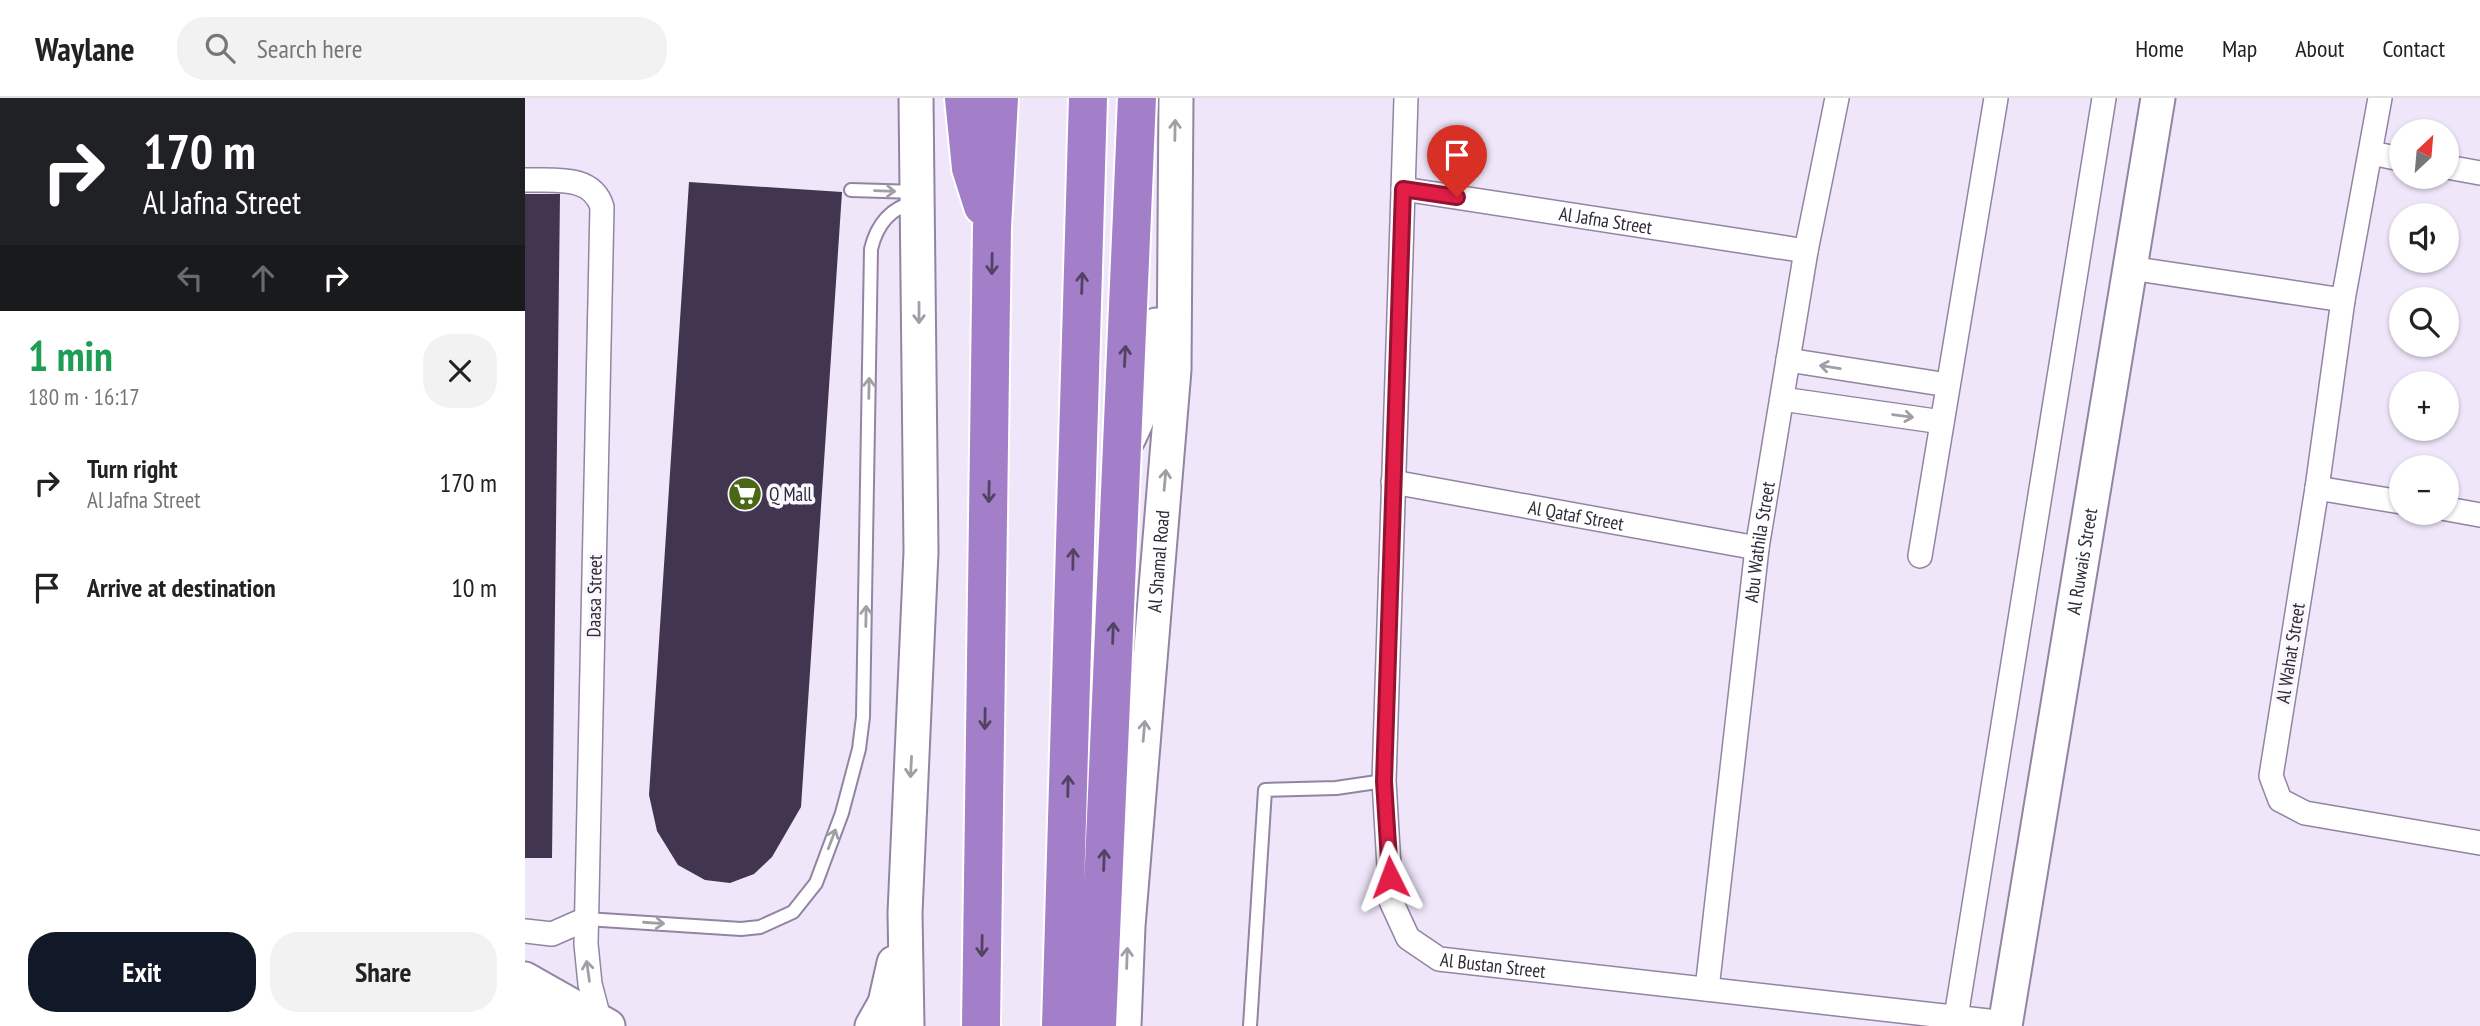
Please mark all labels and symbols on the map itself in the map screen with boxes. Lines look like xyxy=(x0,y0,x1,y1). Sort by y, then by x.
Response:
one-way arrow xyxy=(1169,119,1182,142)
north arrow xyxy=(2389,119,2459,189)
pin xyxy=(1427,125,1487,197)
one-way arrow xyxy=(873,185,896,198)
street label: Al Jafna Street xyxy=(1557,201,1655,239)
one-way arrow xyxy=(985,252,999,275)
one-way arrow xyxy=(1075,271,1088,294)
one-way arrow xyxy=(912,301,926,324)
one-way arrow xyxy=(1119,345,1132,368)
one-way arrow xyxy=(1819,360,1842,373)
one-way arrow xyxy=(862,377,876,400)
one-way arrow xyxy=(1892,410,1914,423)
one-way arrow xyxy=(1159,469,1172,492)
supermarket icon: Q Mall xyxy=(726,475,764,513)
street label: Abu Wathila Street xyxy=(1739,479,1780,604)
one-way arrow xyxy=(982,480,995,503)
place label: Q Mall xyxy=(769,482,813,506)
street label: Al Qataf Street xyxy=(1526,495,1626,536)
street label: Al Ruwais Street xyxy=(2061,505,2102,616)
street label: Al Shamal Road xyxy=(1142,509,1174,613)
one-way arrow xyxy=(1066,548,1080,571)
street label: Daasa Street xyxy=(581,554,607,637)
street label: Al Wahat Street xyxy=(2270,600,2310,705)
one-way arrow xyxy=(859,604,872,627)
one-way arrow xyxy=(1107,621,1120,644)
one-way arrow xyxy=(979,707,992,730)
one-way arrow xyxy=(1138,720,1151,743)
one-way arrow xyxy=(905,755,918,778)
one-way arrow xyxy=(1062,775,1075,798)
one-way arrow xyxy=(827,828,840,850)
position arrow xyxy=(1353,840,1427,914)
one-way arrow xyxy=(1097,849,1110,872)
one-way arrow xyxy=(642,917,665,930)
one-way arrow xyxy=(975,935,989,958)
one-way arrow xyxy=(1120,947,1133,970)
street label: Al Bustan Street xyxy=(1439,947,1548,983)
one-way arrow xyxy=(582,960,595,983)

